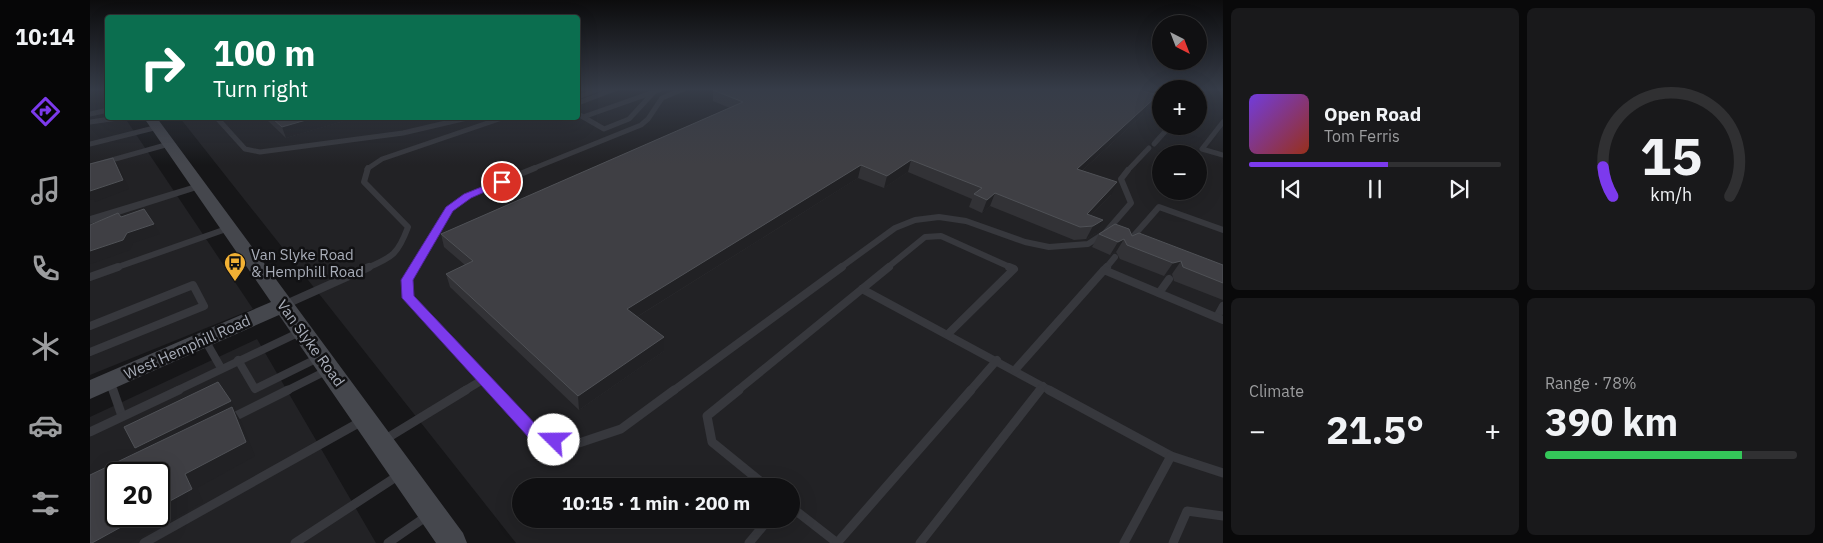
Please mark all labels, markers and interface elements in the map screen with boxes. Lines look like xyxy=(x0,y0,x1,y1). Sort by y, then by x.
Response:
north arrow xyxy=(1152,15,1208,70)
map controls xyxy=(1152,15,1207,200)
text: 10:14 xyxy=(15,22,75,51)
text: 100 m xyxy=(213,30,316,76)
icon: right xyxy=(130,35,195,100)
text: Turn right xyxy=(213,74,308,103)
button: + xyxy=(1152,80,1207,135)
icon: directions xyxy=(28,94,63,129)
text: Open Road xyxy=(1324,102,1421,126)
text: 15 xyxy=(1640,122,1702,189)
text: Tom Ferris xyxy=(1324,126,1400,146)
button: − xyxy=(1152,145,1207,200)
pin xyxy=(481,161,523,203)
icon: arrive xyxy=(488,168,516,196)
icon: music xyxy=(28,173,63,208)
icon: previous xyxy=(1277,175,1305,203)
icon: pause xyxy=(1361,175,1389,203)
icon: next xyxy=(1445,175,1473,203)
text: km/h xyxy=(1650,183,1692,206)
place label: Van Slyke Road & Hemphill Road xyxy=(251,245,364,281)
icon: phone xyxy=(28,251,63,286)
bus stop icon: Van Slyke Road & Hemphill Road xyxy=(223,251,247,282)
street label: Van Slyke Road xyxy=(273,296,349,390)
street label: West Hemphill Road xyxy=(121,311,253,383)
icon: climate xyxy=(28,329,63,364)
text: Range · 78% xyxy=(1545,373,1637,393)
text: Climate xyxy=(1249,381,1304,401)
text: 390 km xyxy=(1545,397,1678,446)
text: 21.5° xyxy=(1326,405,1424,454)
icon: car xyxy=(28,408,63,443)
text: − xyxy=(1249,412,1266,449)
text: + xyxy=(1484,412,1501,449)
position arrow xyxy=(527,413,579,465)
speed limit sign: 20 xyxy=(105,462,170,527)
icon: filters xyxy=(28,486,63,521)
text: 10:15 · 1 min · 200 m xyxy=(562,491,750,515)

